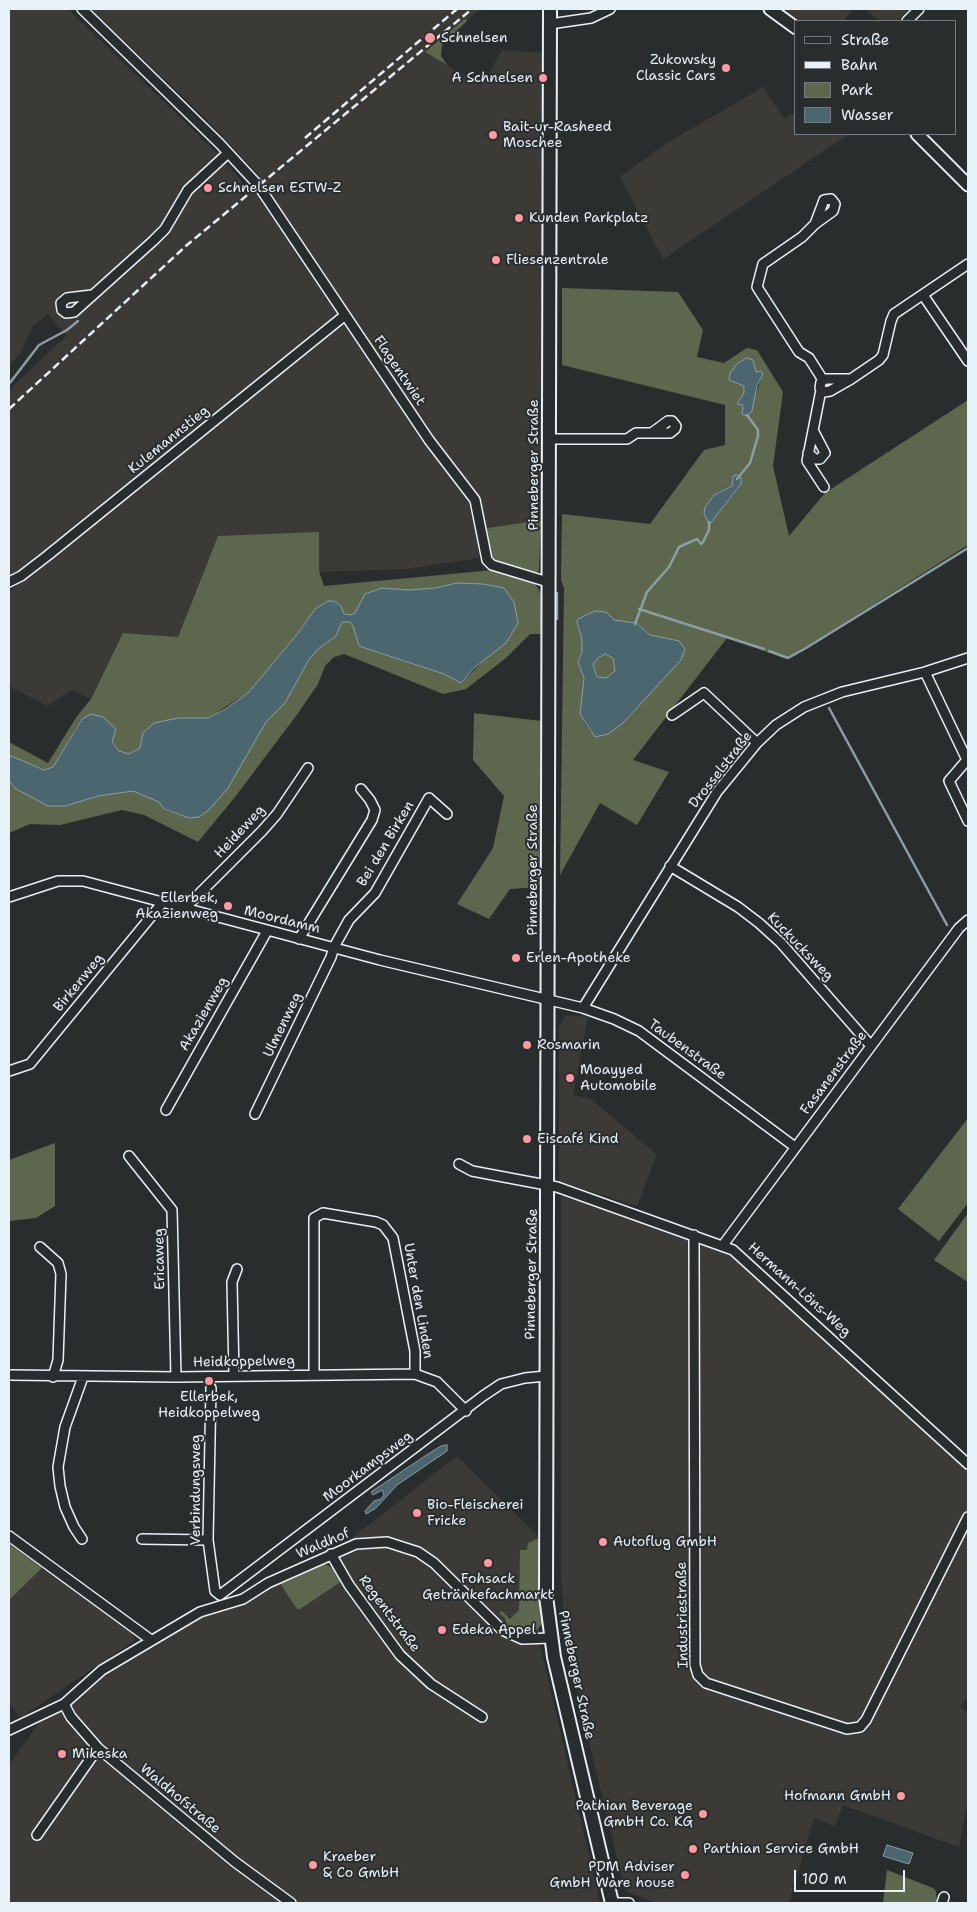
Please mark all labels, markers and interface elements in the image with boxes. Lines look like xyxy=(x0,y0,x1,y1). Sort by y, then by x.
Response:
legend xyxy=(794,20,957,135)
place label: Schnelsen xyxy=(441,30,508,46)
text: Straße xyxy=(841,30,889,50)
marker: Schnelsen xyxy=(423,31,437,45)
place label: Zukowsky Classic Cars xyxy=(636,52,716,84)
text: Bahn xyxy=(841,55,877,75)
marker: Zukowsky Classic Cars xyxy=(720,62,732,74)
place label: A Schnelsen xyxy=(451,70,533,86)
marker: A Schnelsen xyxy=(537,72,549,84)
text: Park xyxy=(841,80,873,100)
text: Wasser xyxy=(841,105,894,125)
place label: Bait-ur-Rasheed Moschee xyxy=(503,119,612,152)
marker: Bait-ur-Rasheed Moschee xyxy=(487,129,499,141)
place label: Schnelsen ESTW-Z xyxy=(218,180,341,196)
marker: Schnelsen ESTW-Z xyxy=(202,182,214,194)
place label: Kunden Parkplatz xyxy=(529,210,649,226)
marker: Kunden Parkplatz xyxy=(513,212,525,224)
place label: Fliesenzentrale xyxy=(506,252,609,268)
marker: Fliesenzentrale xyxy=(490,254,502,266)
street label: Flagentwiet xyxy=(369,333,429,409)
street label: Pinneberger Straße xyxy=(526,399,542,531)
street label: Kulemannstieg xyxy=(125,402,213,478)
street label: Drosselstraße xyxy=(686,728,756,812)
street label: Bei den Birken xyxy=(354,798,418,890)
street label: Heideweg xyxy=(211,802,269,862)
street label: Pinneberger Straße xyxy=(525,804,541,936)
place label: Ellerbek, Akazienweg xyxy=(135,890,218,922)
marker: Ellerbek, Akazienweg xyxy=(222,900,234,912)
street label: Moordamm xyxy=(242,902,322,938)
street label: Kuckucksweg xyxy=(763,909,837,985)
street label: Birkenweg xyxy=(50,950,108,1016)
place label: Erlen-Apotheke xyxy=(526,950,631,966)
marker: Erlen-Apotheke xyxy=(510,952,522,964)
street label: Akazienweg xyxy=(176,974,232,1054)
street label: Ulmenweg xyxy=(260,990,306,1060)
street label: Taubenstraße xyxy=(645,1016,729,1084)
street label: Fasanenstraße xyxy=(797,1028,871,1118)
place label: Rosmarin xyxy=(537,1037,600,1053)
marker: Rosmarin xyxy=(521,1039,533,1051)
place label: Moayyed Automobile xyxy=(580,1062,657,1094)
marker: Moayyed Automobile xyxy=(564,1072,576,1084)
place label: Eiscafé Kind xyxy=(537,1131,619,1147)
marker: Eiscafé Kind xyxy=(521,1133,533,1145)
street label: Pinneberger Straße xyxy=(522,1208,542,1340)
street label: Ericaweg xyxy=(151,1228,169,1290)
street label: Hermann-Löns-Weg xyxy=(744,1239,854,1341)
street label: Unter den Linden xyxy=(400,1242,436,1360)
street label: Heidkoppelweg xyxy=(193,1353,295,1371)
marker: Ellerbek, Heidkoppelweg xyxy=(203,1375,215,1387)
place label: Ellerbek, Heidkoppelweg xyxy=(158,1389,260,1421)
street label: Moorkampsweg xyxy=(320,1428,416,1506)
street label: Verbindungsweg xyxy=(188,1434,204,1546)
place label: Bio-Fleischerei Fricke xyxy=(427,1497,523,1530)
marker: Bio-Fleischerei Fricke xyxy=(411,1507,423,1519)
street label: Waldhof xyxy=(294,1525,352,1563)
place label: Autoflug GmbH xyxy=(613,1534,717,1550)
marker: Autoflug GmbH xyxy=(597,1536,609,1548)
marker: Fohsack Getränkefachmarkt xyxy=(482,1557,494,1569)
street label: Industriestraße xyxy=(674,1561,692,1669)
place label: Fohsack Getränkefachmarkt xyxy=(422,1571,554,1604)
street label: Regentstraße xyxy=(355,1572,423,1656)
street label: Pinneberger Straße xyxy=(554,1609,598,1741)
place label: Edeka Appel xyxy=(452,1622,536,1638)
marker: Edeka Appel xyxy=(436,1624,448,1636)
place label: Mikeska xyxy=(72,1746,127,1762)
marker: Mikeska xyxy=(56,1748,68,1760)
street label: Waldhofstraße xyxy=(136,1760,224,1838)
place label: Hofmann GmbH xyxy=(784,1788,891,1804)
marker: Hofmann GmbH xyxy=(895,1790,907,1802)
place label: Pathian Beverage GmbH Co. KG xyxy=(575,1798,693,1830)
marker: Pathian Beverage GmbH Co. KG xyxy=(697,1808,709,1820)
place label: Parthian Service GmbH xyxy=(703,1841,859,1857)
marker: Parthian Service GmbH xyxy=(687,1843,699,1855)
place label: Kraeber & Co GmbH xyxy=(323,1849,399,1881)
marker: Kraeber & Co GmbH xyxy=(307,1859,319,1871)
place label: PDM Adviser GmbH Ware house xyxy=(550,1859,675,1891)
scale bar xyxy=(797,1860,908,1892)
marker: PDM Adviser GmbH Ware house xyxy=(679,1869,691,1881)
text: 100 m xyxy=(802,1869,847,1889)

